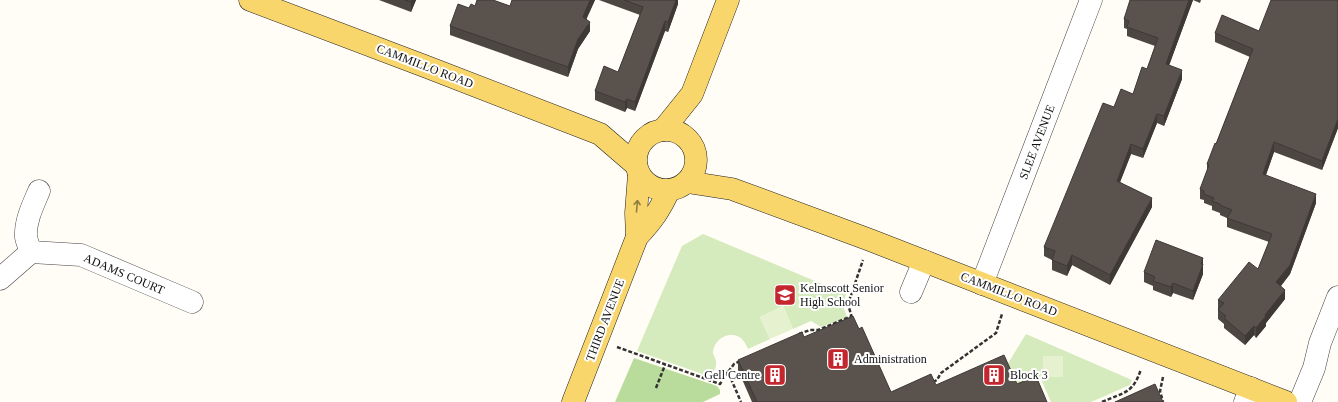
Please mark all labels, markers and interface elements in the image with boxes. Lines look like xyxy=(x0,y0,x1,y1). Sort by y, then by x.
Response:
street label: CAMMILLO ROAD xyxy=(375,41,476,91)
street label: SLEE AVENUE xyxy=(1016,103,1058,181)
one-way arrow xyxy=(633,200,640,213)
street label: ADAMS COURT xyxy=(82,251,167,298)
street label: CAMMILLO ROAD xyxy=(959,269,1060,319)
street label: THIRD AVENUE xyxy=(583,277,627,363)
place label: Kelmscott Senior High School xyxy=(800,281,884,309)
school or university icon: Kelmscott Senior High School xyxy=(772,282,798,308)
building icon: Administration xyxy=(825,346,851,372)
place label: Administration xyxy=(854,352,927,366)
building icon: Gell Centre xyxy=(762,362,788,388)
building icon: Block 3 xyxy=(981,362,1007,388)
place label: Gell Centre xyxy=(704,368,760,382)
place label: Block 3 xyxy=(1010,368,1048,382)

